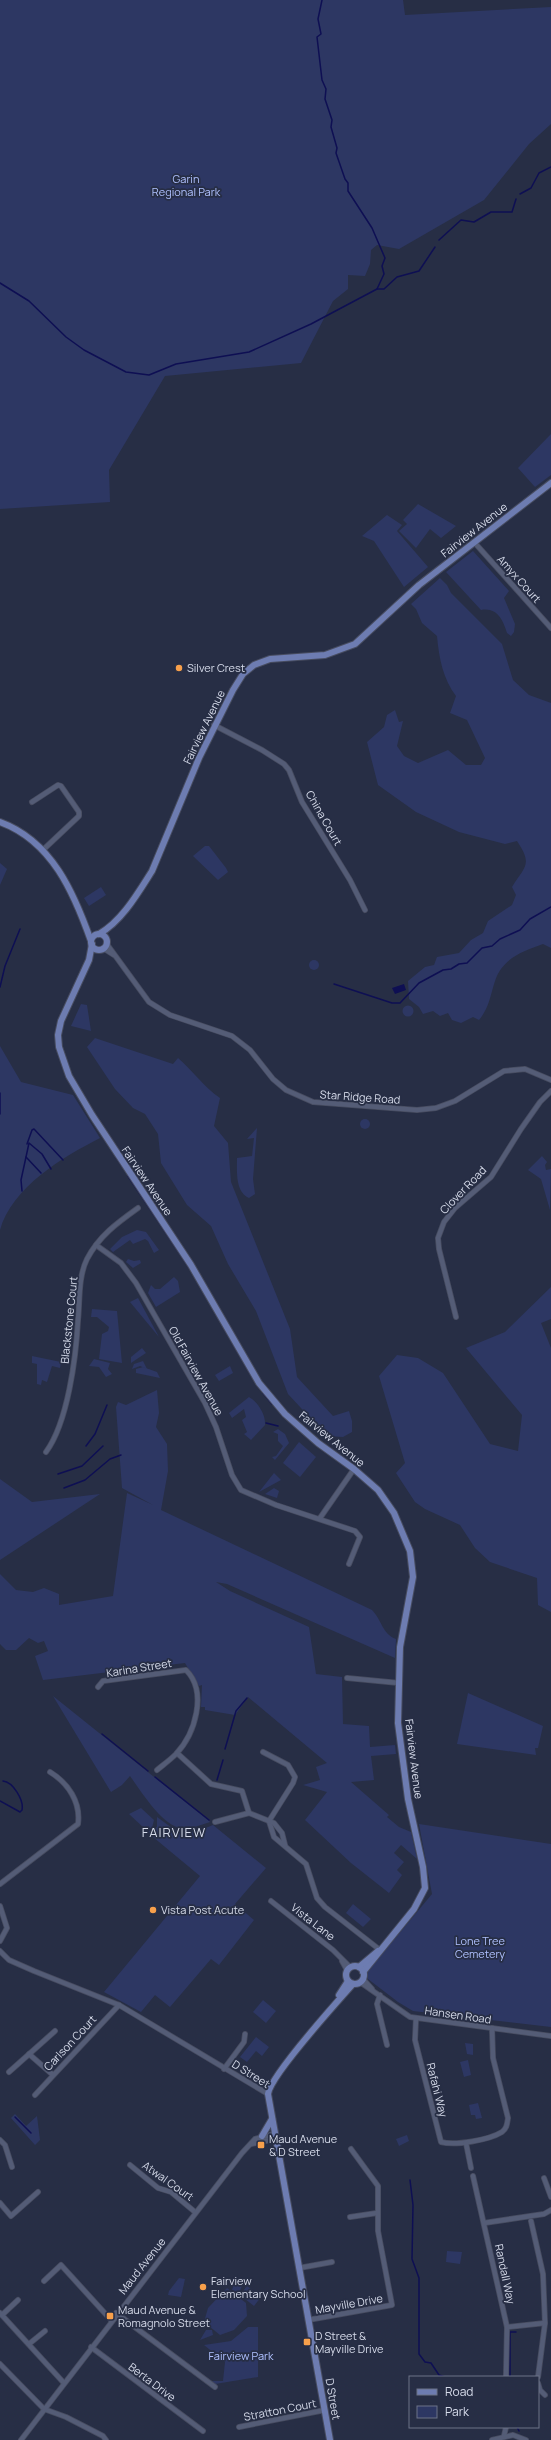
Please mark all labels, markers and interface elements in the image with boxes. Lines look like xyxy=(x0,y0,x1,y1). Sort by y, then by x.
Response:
park label: Garin Regional Park xyxy=(152,171,221,199)
street label: Fairview Avenue xyxy=(437,499,511,560)
street label: Amyx Court xyxy=(494,552,545,606)
place label: Silver Crest xyxy=(187,660,245,675)
marker: Silver Crest xyxy=(174,663,184,673)
street label: Fairview Avenue xyxy=(179,687,228,766)
street label: China Court xyxy=(303,788,346,848)
street label: Star Ridge Road xyxy=(319,1086,401,1107)
street label: Fairview Avenue xyxy=(119,1143,176,1219)
street label: Clover Road xyxy=(436,1163,489,1217)
street label: Blackstone Court xyxy=(56,1276,81,1364)
street label: Old Fairview Avenue xyxy=(166,1323,227,1419)
street label: Fairview Avenue xyxy=(296,1407,369,1470)
street label: Karina Street xyxy=(105,1655,173,1680)
street label: Fairview Avenue xyxy=(402,1718,427,1800)
district label: FAIRVIEW xyxy=(142,1823,206,1841)
street label: Vista Lane xyxy=(288,1900,339,1944)
place label: Vista Post Acute xyxy=(161,1902,245,1917)
marker: Vista Post Acute xyxy=(148,1905,158,1915)
park label: Lone Tree Cemetery xyxy=(455,1933,506,1961)
street label: Hansen Road xyxy=(424,2002,492,2027)
street label: Carlson Court xyxy=(40,2012,99,2074)
street label: D Street xyxy=(230,2056,273,2091)
street label: Rafahi Way xyxy=(423,2061,452,2119)
place label: Maud Avenue & D Street xyxy=(269,2131,338,2159)
marker: Maud Avenue & D Street xyxy=(256,2140,266,2150)
street label: Atwal Court xyxy=(140,2157,197,2204)
street label: Maud Avenue xyxy=(115,2234,169,2297)
street label: Randall Way xyxy=(492,2243,519,2305)
place label: Fairview Elementary School xyxy=(211,2273,306,2301)
marker: Fairview Elementary School xyxy=(198,2282,208,2292)
street label: Mayville Drive xyxy=(314,2290,384,2317)
place label: Maud Avenue & Romagnolo Street xyxy=(118,2302,210,2330)
marker: Maud Avenue & Romagnolo Street xyxy=(105,2311,115,2321)
place label: D Street & Mayville Drive xyxy=(315,2328,384,2356)
marker: D Street & Mayville Drive xyxy=(302,2337,312,2347)
park label: Fairview Park xyxy=(209,2348,274,2363)
street label: Berta Drive xyxy=(126,2359,179,2405)
legend xyxy=(409,2376,539,2428)
street label: D Street xyxy=(322,2377,345,2421)
text: Road xyxy=(445,2383,473,2400)
street label: Stratton Court xyxy=(242,2395,318,2424)
text: Park xyxy=(445,2403,470,2420)

